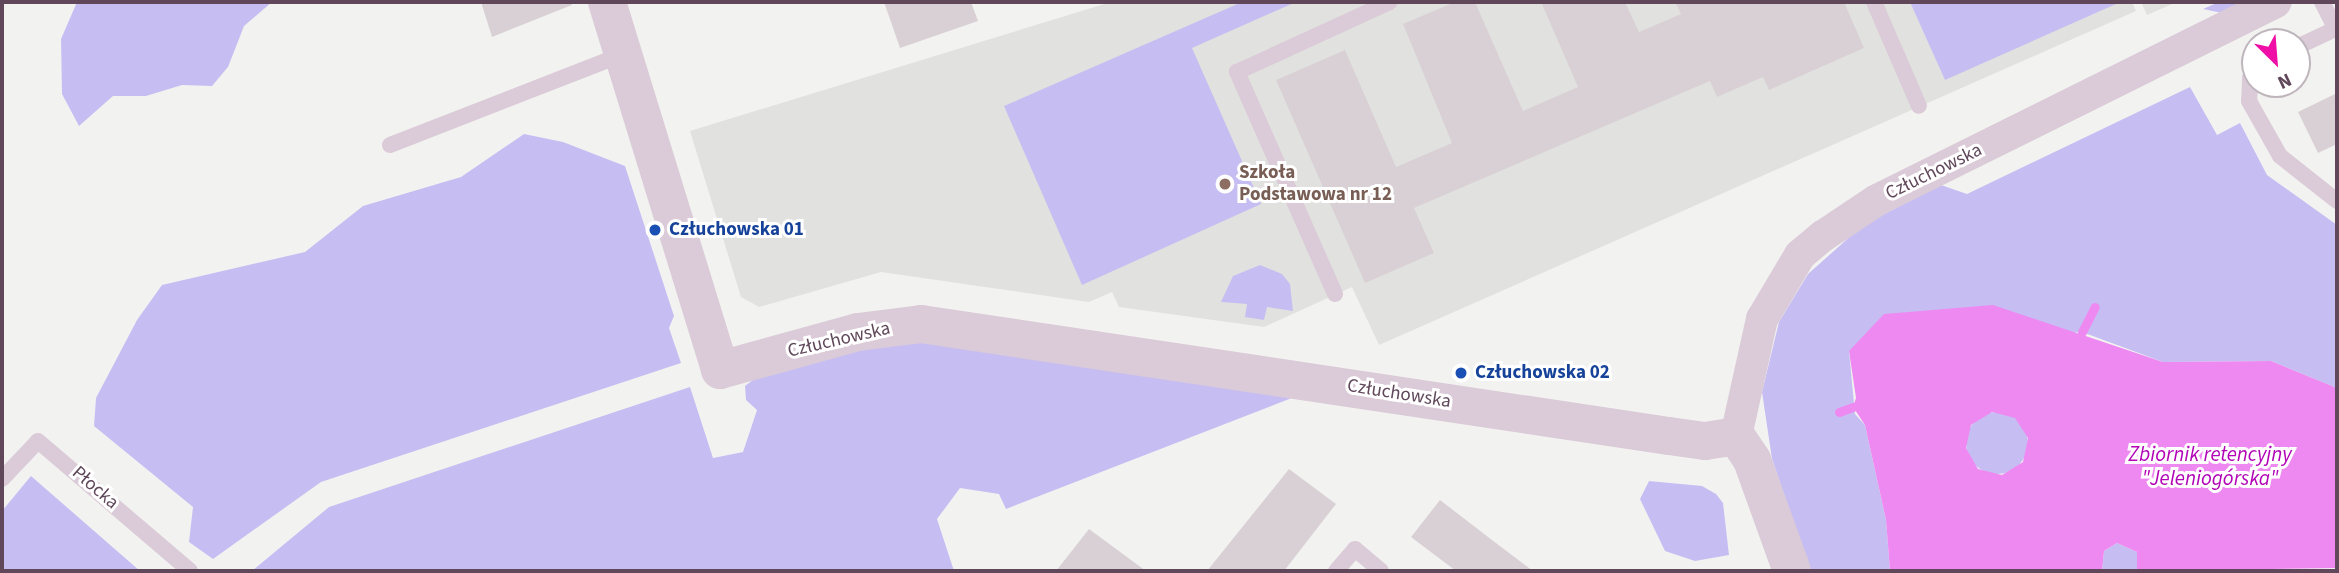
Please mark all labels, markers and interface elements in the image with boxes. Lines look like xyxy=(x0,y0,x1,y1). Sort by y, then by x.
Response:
north arrow xyxy=(2241,28,2311,98)
text: N xyxy=(2273,66,2296,96)
street label: Człuchowska xyxy=(1882,139,1986,205)
place label: Szkoła Podstawowa nr 12 xyxy=(1239,162,1392,206)
marker: Szkoła Podstawowa nr 12 xyxy=(1217,176,1233,192)
place label: Człuchowska 01 xyxy=(669,219,804,241)
marker: Człuchowska 01 xyxy=(647,222,663,238)
street label: Człuchowska xyxy=(785,317,893,363)
place label: Człuchowska 02 xyxy=(1475,362,1610,384)
marker: Człuchowska 02 xyxy=(1453,365,1469,381)
street label: Człuchowska xyxy=(1346,375,1452,413)
water label: Zbiornik retencyjny "Jeleniogórska" xyxy=(2128,441,2292,491)
street label: Płocka xyxy=(67,462,123,514)

